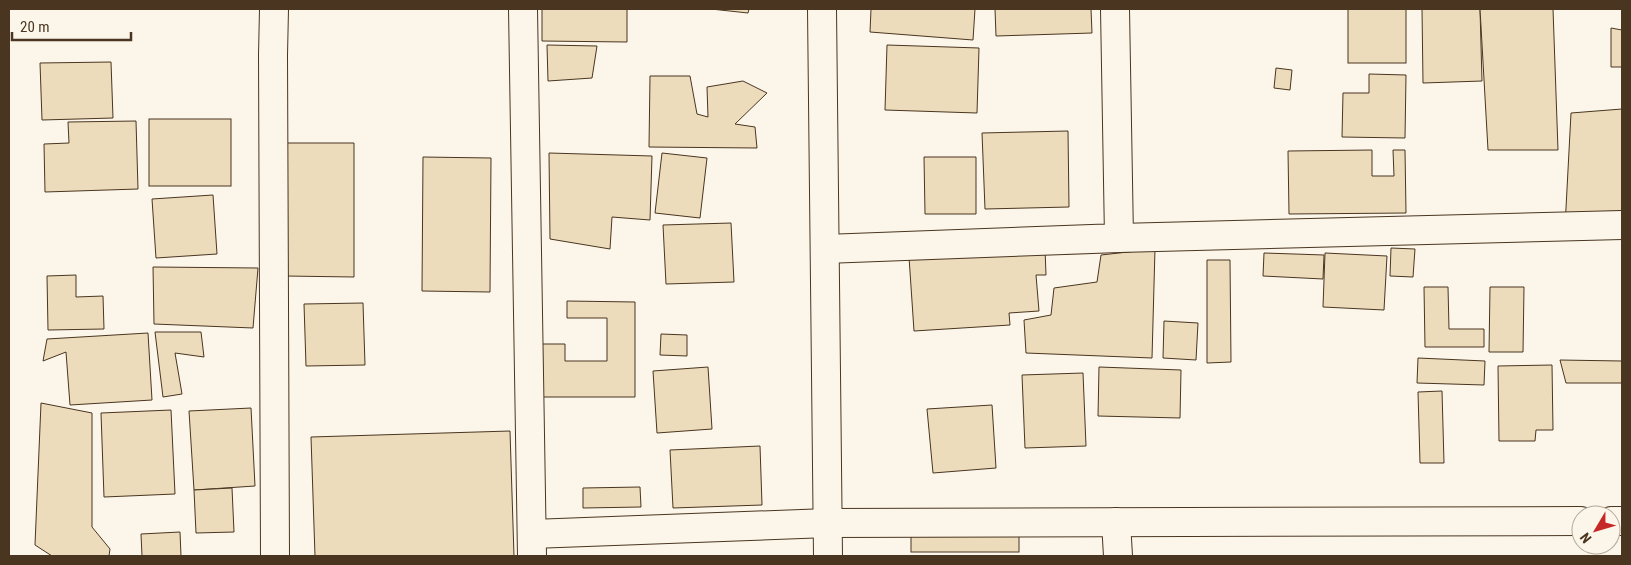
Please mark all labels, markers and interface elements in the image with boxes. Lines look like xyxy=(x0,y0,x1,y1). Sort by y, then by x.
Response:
scale bar xyxy=(12,10,131,42)
text: 20 m xyxy=(20,18,50,36)
north arrow xyxy=(1571,505,1621,555)
text: N xyxy=(1577,530,1595,546)

